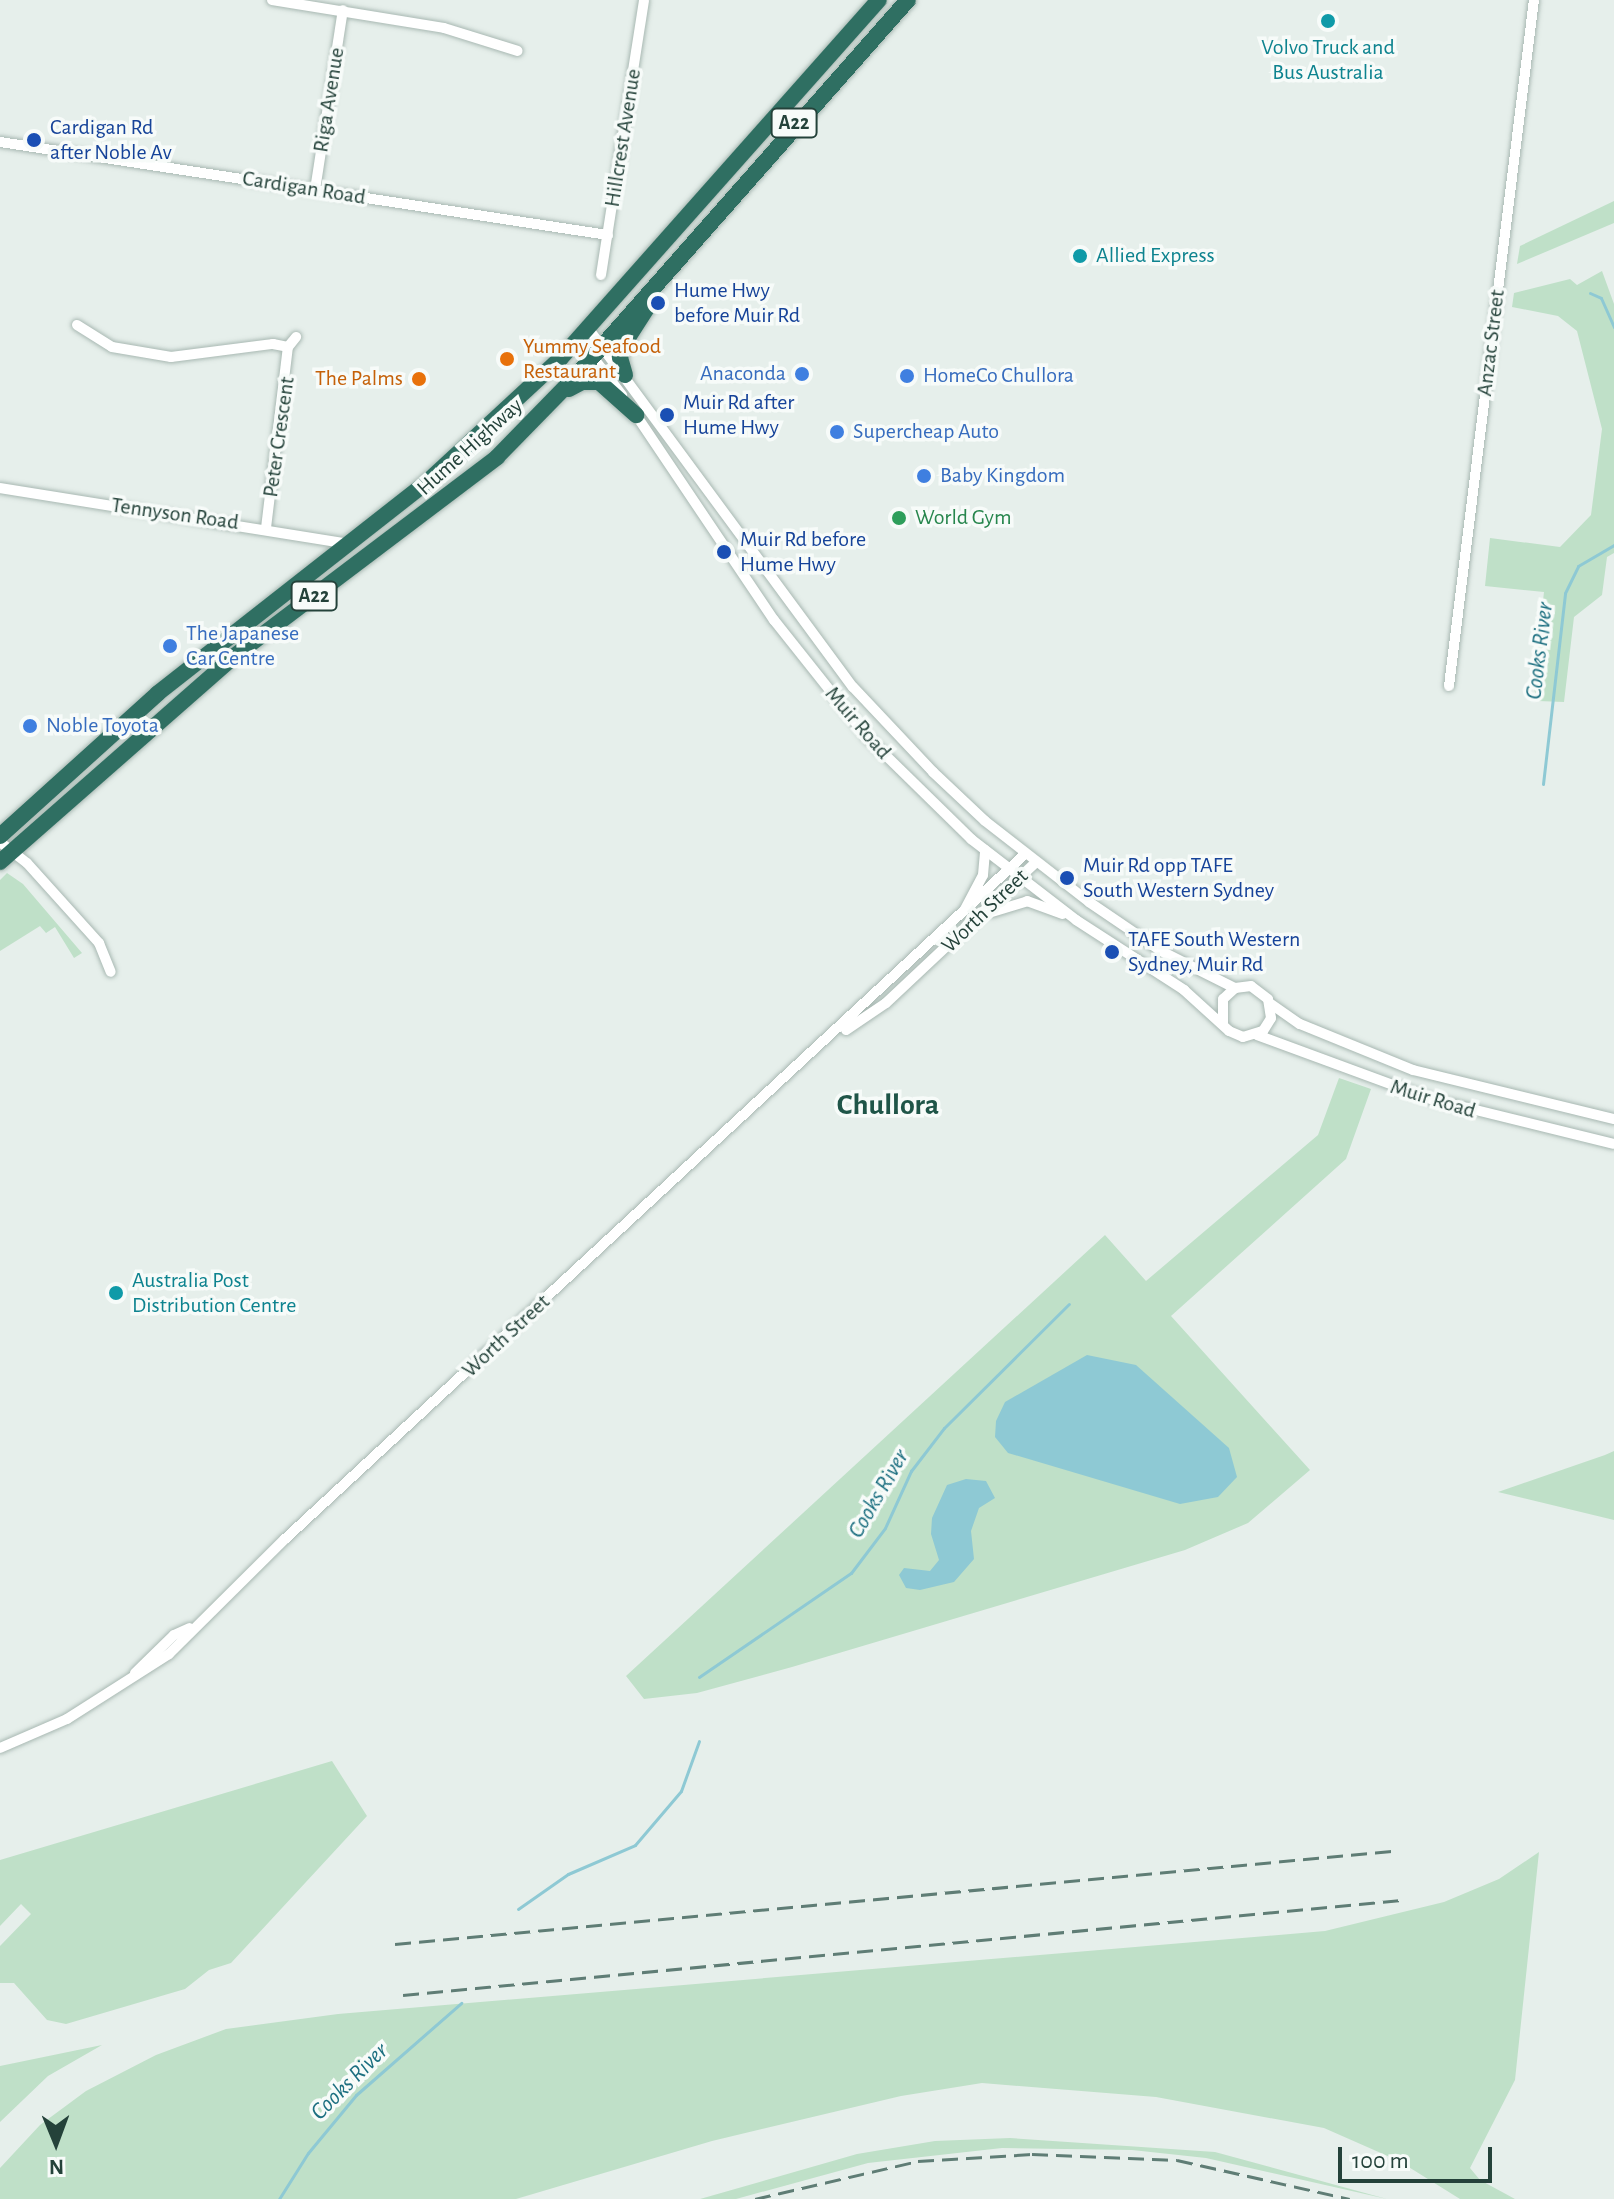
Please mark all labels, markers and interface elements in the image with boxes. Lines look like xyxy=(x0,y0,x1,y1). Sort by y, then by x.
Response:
marker: Volvo Truck and Bus Australia xyxy=(1319,12,1337,30)
place label: Volvo Truck and Bus Australia xyxy=(1261,34,1395,86)
street label: Riga Avenue xyxy=(308,46,350,154)
street label: Hillcrest Avenue xyxy=(599,67,647,209)
road number: A22 xyxy=(770,107,818,139)
place label: Cardigan Rd after Noble Av xyxy=(50,114,172,166)
marker: Cardigan Rd after Noble Av xyxy=(25,131,43,149)
street label: Cardigan Road xyxy=(241,165,367,211)
place label: Allied Express xyxy=(1096,243,1215,269)
marker: Allied Express xyxy=(1071,247,1089,265)
place label: Hume Hwy before Muir Rd xyxy=(674,277,800,328)
street label: Anzac Street xyxy=(1471,288,1511,398)
marker: Hume Hwy before Muir Rd xyxy=(649,294,667,312)
place label: Yummy Seafood Restaurant xyxy=(523,333,661,384)
marker: Yummy Seafood Restaurant xyxy=(498,350,516,368)
place label: Anaconda xyxy=(700,361,786,387)
place label: HomeCo Chullora xyxy=(923,363,1074,389)
marker: Anaconda xyxy=(793,365,811,383)
place label: The Palms xyxy=(315,366,403,392)
marker: HomeCo Chullora xyxy=(898,367,916,385)
marker: The Palms xyxy=(410,370,428,388)
street label: Peter Crescent xyxy=(257,375,301,499)
place label: Muir Rd after Hume Hwy xyxy=(683,389,794,440)
street label: Hume Highway xyxy=(412,393,528,501)
marker: Muir Rd after Hume Hwy xyxy=(658,406,676,424)
place label: Supercheap Auto xyxy=(853,419,999,445)
marker: Supercheap Auto xyxy=(828,423,846,441)
place label: Baby Kingdom xyxy=(940,463,1065,489)
marker: Baby Kingdom xyxy=(915,467,933,485)
street label: Tennyson Road xyxy=(110,492,240,536)
place label: World Gym xyxy=(915,505,1012,531)
marker: World Gym xyxy=(890,509,908,527)
place label: Muir Rd before Hume Hwy xyxy=(740,526,866,578)
marker: Muir Rd before Hume Hwy xyxy=(715,543,733,561)
road number: A22 xyxy=(290,580,338,612)
water label: Cooks River xyxy=(1520,601,1560,701)
place label: The Japanese Car Centre xyxy=(186,620,299,672)
marker: The Japanese Car Centre xyxy=(161,637,179,655)
street label: Muir Road xyxy=(819,681,897,765)
place label: Noble Toyota xyxy=(46,713,159,739)
marker: Noble Toyota xyxy=(21,717,39,735)
place label: Muir Rd opp TAFE South Western Sydney xyxy=(1083,852,1274,904)
street label: Worth Street xyxy=(936,863,1034,959)
marker: Muir Rd opp TAFE South Western Sydney xyxy=(1058,869,1076,887)
place label: TAFE South Western Sydney, Muir Rd xyxy=(1128,926,1300,978)
marker: TAFE South Western Sydney, Muir Rd xyxy=(1103,943,1121,961)
street label: Muir Road xyxy=(1387,1074,1479,1124)
district label: Chullora xyxy=(837,1087,939,1123)
place label: Australia Post Distribution Centre xyxy=(132,1267,296,1318)
marker: Australia Post Distribution Centre xyxy=(107,1284,125,1302)
street label: Worth Street xyxy=(457,1289,555,1383)
water label: Cooks River xyxy=(842,1445,916,1543)
water label: Cooks River xyxy=(305,2037,395,2127)
north arrow xyxy=(16,2103,96,2183)
scale bar xyxy=(1342,2131,1496,2181)
text: 100 m xyxy=(1352,2149,1409,2173)
text: N xyxy=(49,2156,64,2178)

